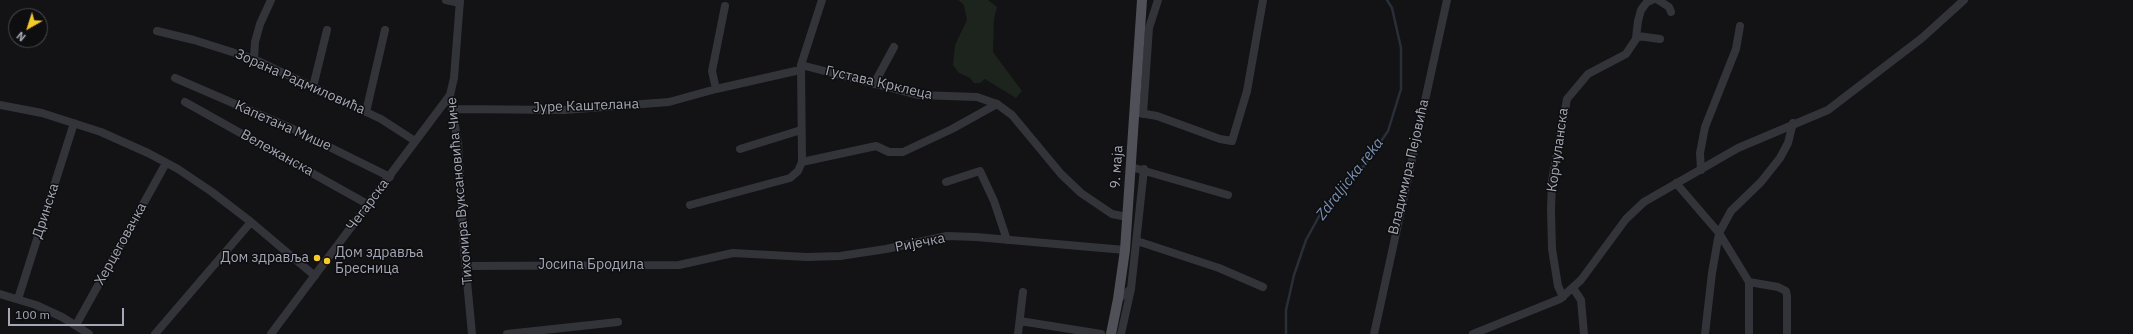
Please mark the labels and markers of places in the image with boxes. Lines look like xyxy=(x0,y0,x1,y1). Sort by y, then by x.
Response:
place label: Дом здравља Бресница xyxy=(335,245,423,278)
place label: Дом здравља xyxy=(221,250,309,266)
marker: Дом здравља xyxy=(312,253,322,263)
marker: Дом здравља Бресница xyxy=(322,256,332,266)

